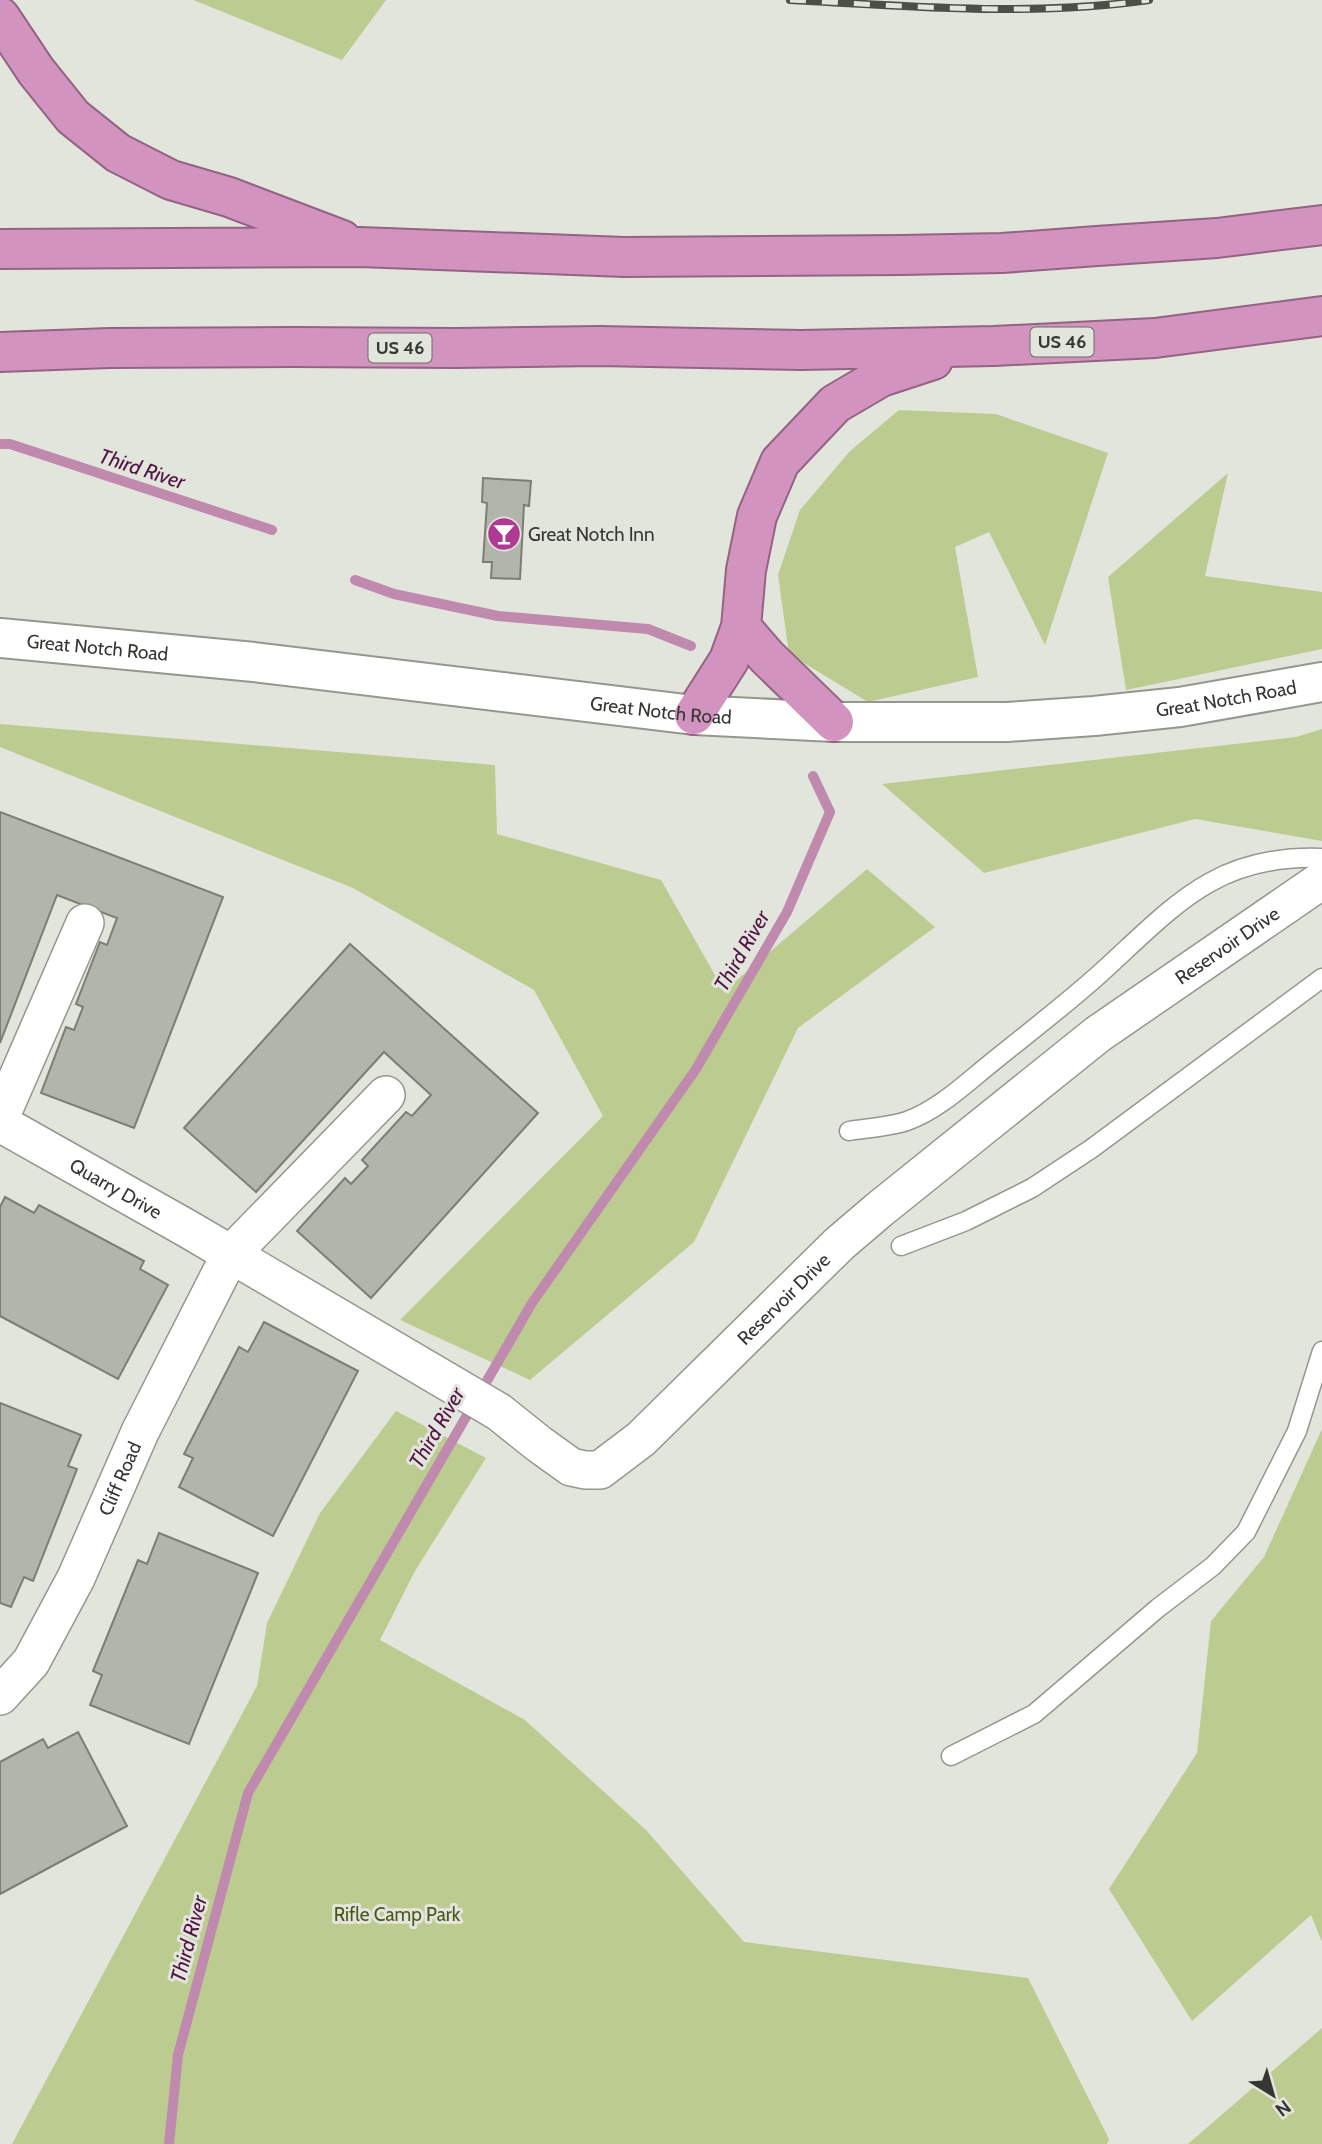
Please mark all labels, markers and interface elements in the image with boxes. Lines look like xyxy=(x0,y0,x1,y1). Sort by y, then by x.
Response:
road number: US 46 xyxy=(1030,328,1094,356)
road number: US 46 xyxy=(368,334,432,362)
water label: Third River xyxy=(96,443,190,495)
bar icon: Great Notch Inn xyxy=(485,515,523,553)
place label: Great Notch Inn xyxy=(528,523,655,546)
street label: Great Notch Road xyxy=(26,630,169,666)
street label: Great Notch Road xyxy=(1155,676,1298,721)
street label: Great Notch Road xyxy=(589,692,732,729)
street label: Reservoir Drive xyxy=(1171,902,1284,989)
water label: Third River xyxy=(709,905,775,995)
street label: Quarry Drive xyxy=(65,1154,166,1224)
street label: Reservoir Drive xyxy=(733,1248,835,1350)
water label: Third River xyxy=(404,1382,470,1472)
street label: Cliff Road xyxy=(94,1438,146,1519)
water label: Third River xyxy=(165,1891,212,1985)
park label: Rifle Camp Park xyxy=(334,1903,461,1926)
north arrow xyxy=(1238,2060,1308,2130)
text: N xyxy=(1271,2095,1295,2121)

